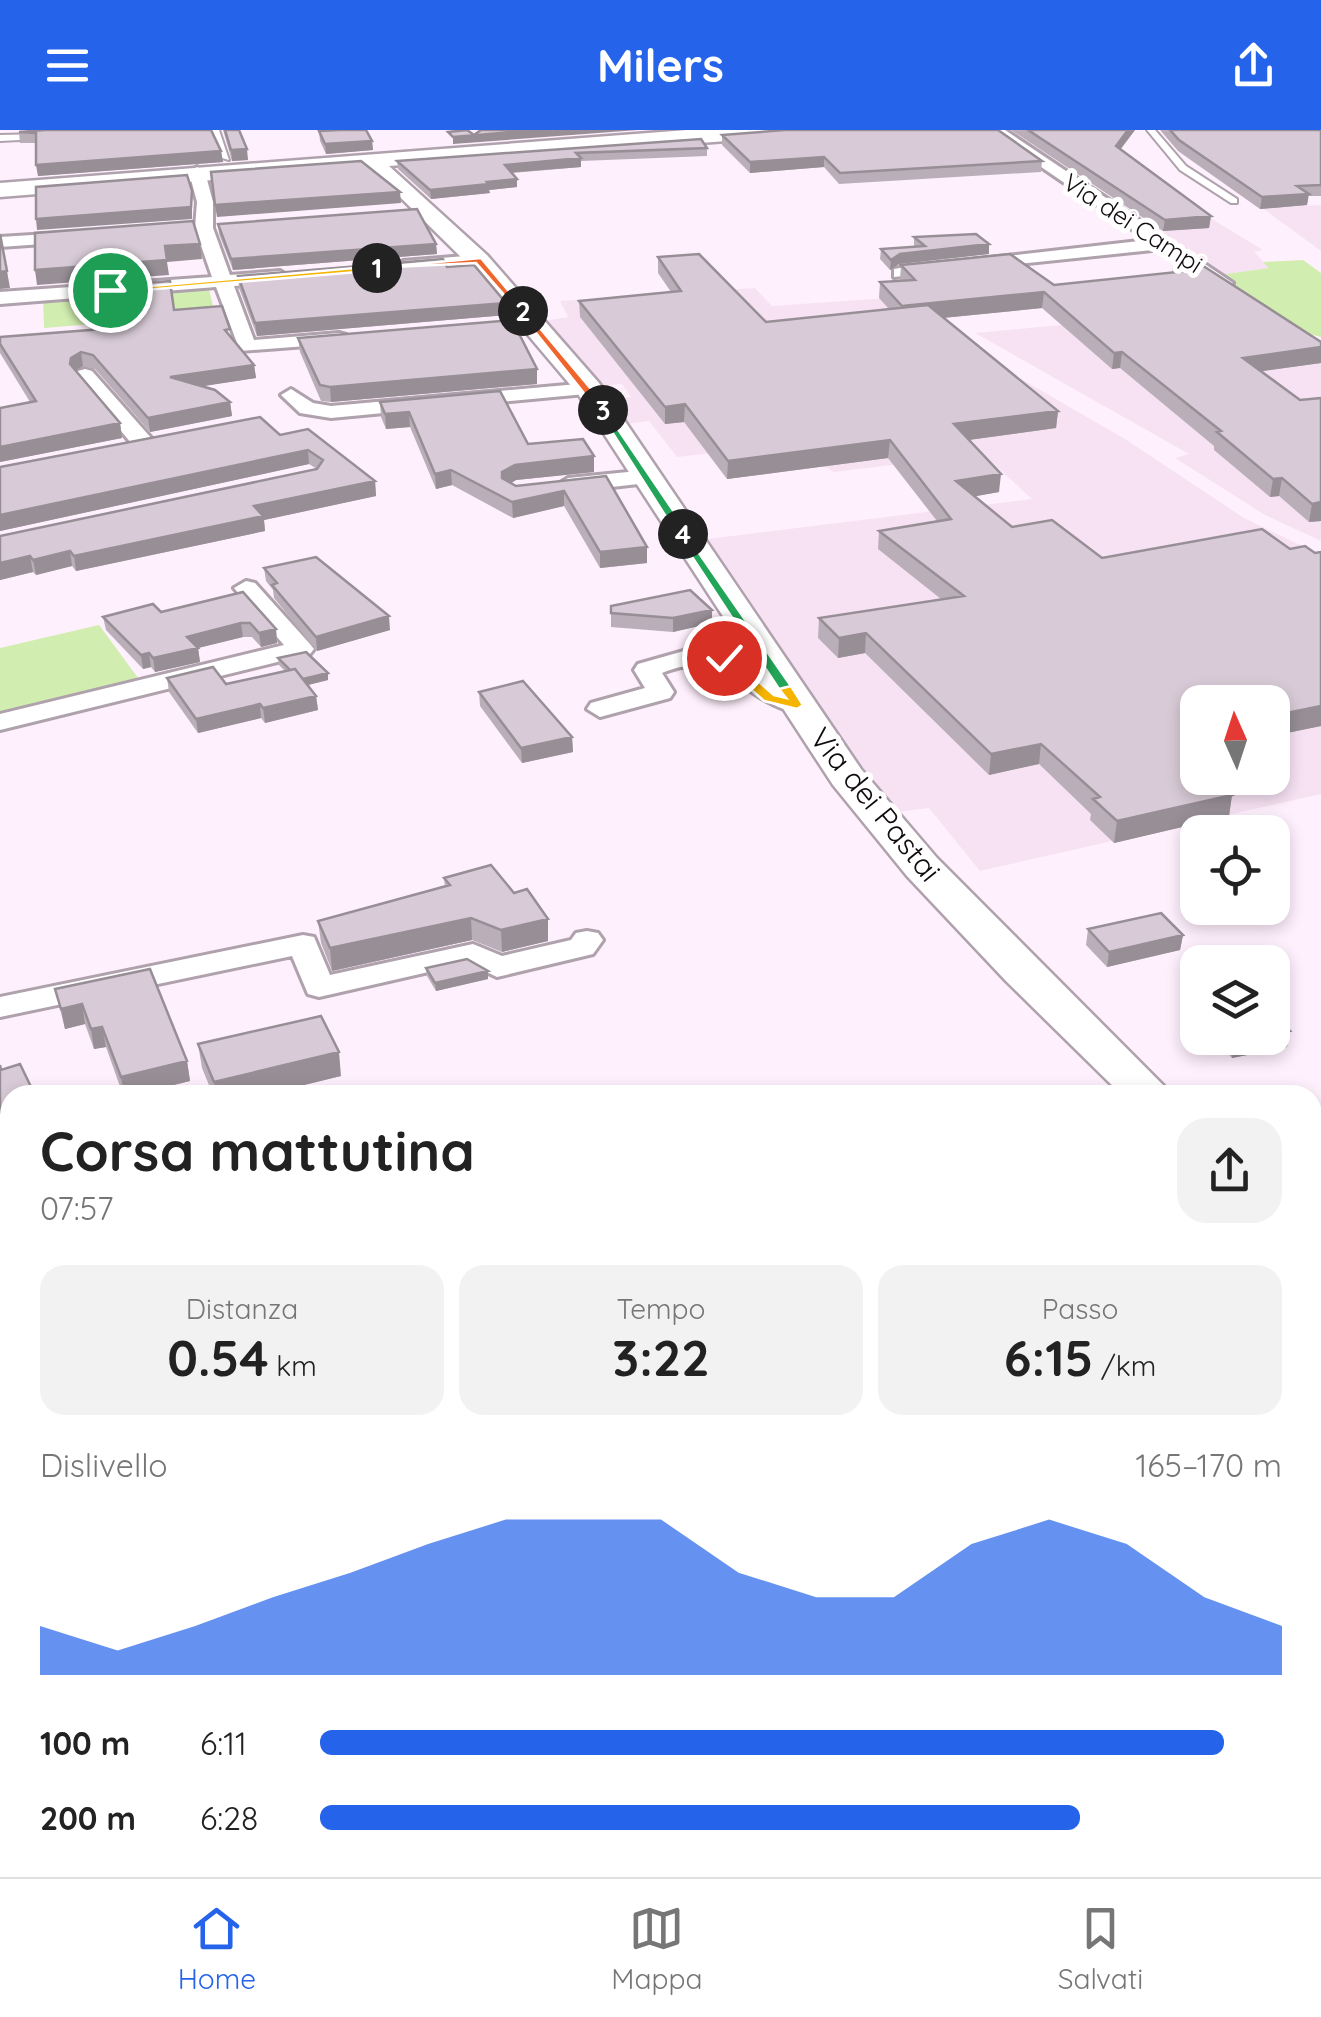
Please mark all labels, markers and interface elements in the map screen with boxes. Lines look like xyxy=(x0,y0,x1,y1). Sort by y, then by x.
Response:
text: Milers xyxy=(597,37,724,93)
icon: menu xyxy=(40,38,95,93)
icon: share xyxy=(1226,38,1281,93)
street label: Via dei Campi xyxy=(1058,166,1209,279)
pin: 1 xyxy=(352,243,402,293)
pin xyxy=(68,248,153,333)
text: 1 xyxy=(372,250,382,285)
icon: arrive xyxy=(83,263,138,318)
pin: 2 xyxy=(498,286,548,336)
text: 2 xyxy=(515,293,531,328)
pin: 3 xyxy=(578,385,628,435)
text: 3 xyxy=(595,392,611,427)
pin: 4 xyxy=(658,509,708,559)
text: 4 xyxy=(675,516,691,551)
pin xyxy=(682,616,767,701)
icon: check xyxy=(697,631,752,686)
north arrow xyxy=(1180,685,1290,795)
map controls xyxy=(1180,685,1290,1055)
street label: Via dei Pastai xyxy=(802,720,949,889)
button: locate xyxy=(1180,815,1290,925)
button: layers xyxy=(1180,945,1290,1055)
text: Corsa mattutina xyxy=(40,1116,475,1185)
button: share xyxy=(1177,1118,1282,1223)
text: 07:57 xyxy=(40,1188,114,1228)
text: Distanza xyxy=(186,1291,298,1326)
text: Tempo xyxy=(617,1291,705,1326)
text: Passo xyxy=(1042,1291,1118,1326)
text: 0.54 xyxy=(167,1326,269,1389)
text: 3:22 xyxy=(612,1326,710,1389)
text: 6:15 xyxy=(1004,1326,1093,1389)
text: km xyxy=(269,1348,317,1383)
text: /km xyxy=(1093,1348,1156,1383)
text: Dislivello xyxy=(40,1445,168,1485)
text: 165–170 m xyxy=(1135,1445,1282,1485)
text: 100 m xyxy=(40,1723,130,1763)
text: 6:11 xyxy=(200,1723,247,1763)
text: 200 m xyxy=(40,1798,136,1838)
text: 6:28 xyxy=(200,1798,258,1838)
tab: Home xyxy=(178,1901,256,1996)
tab: Mappa xyxy=(611,1901,702,1996)
tab: Salvati xyxy=(1058,1901,1143,1996)

